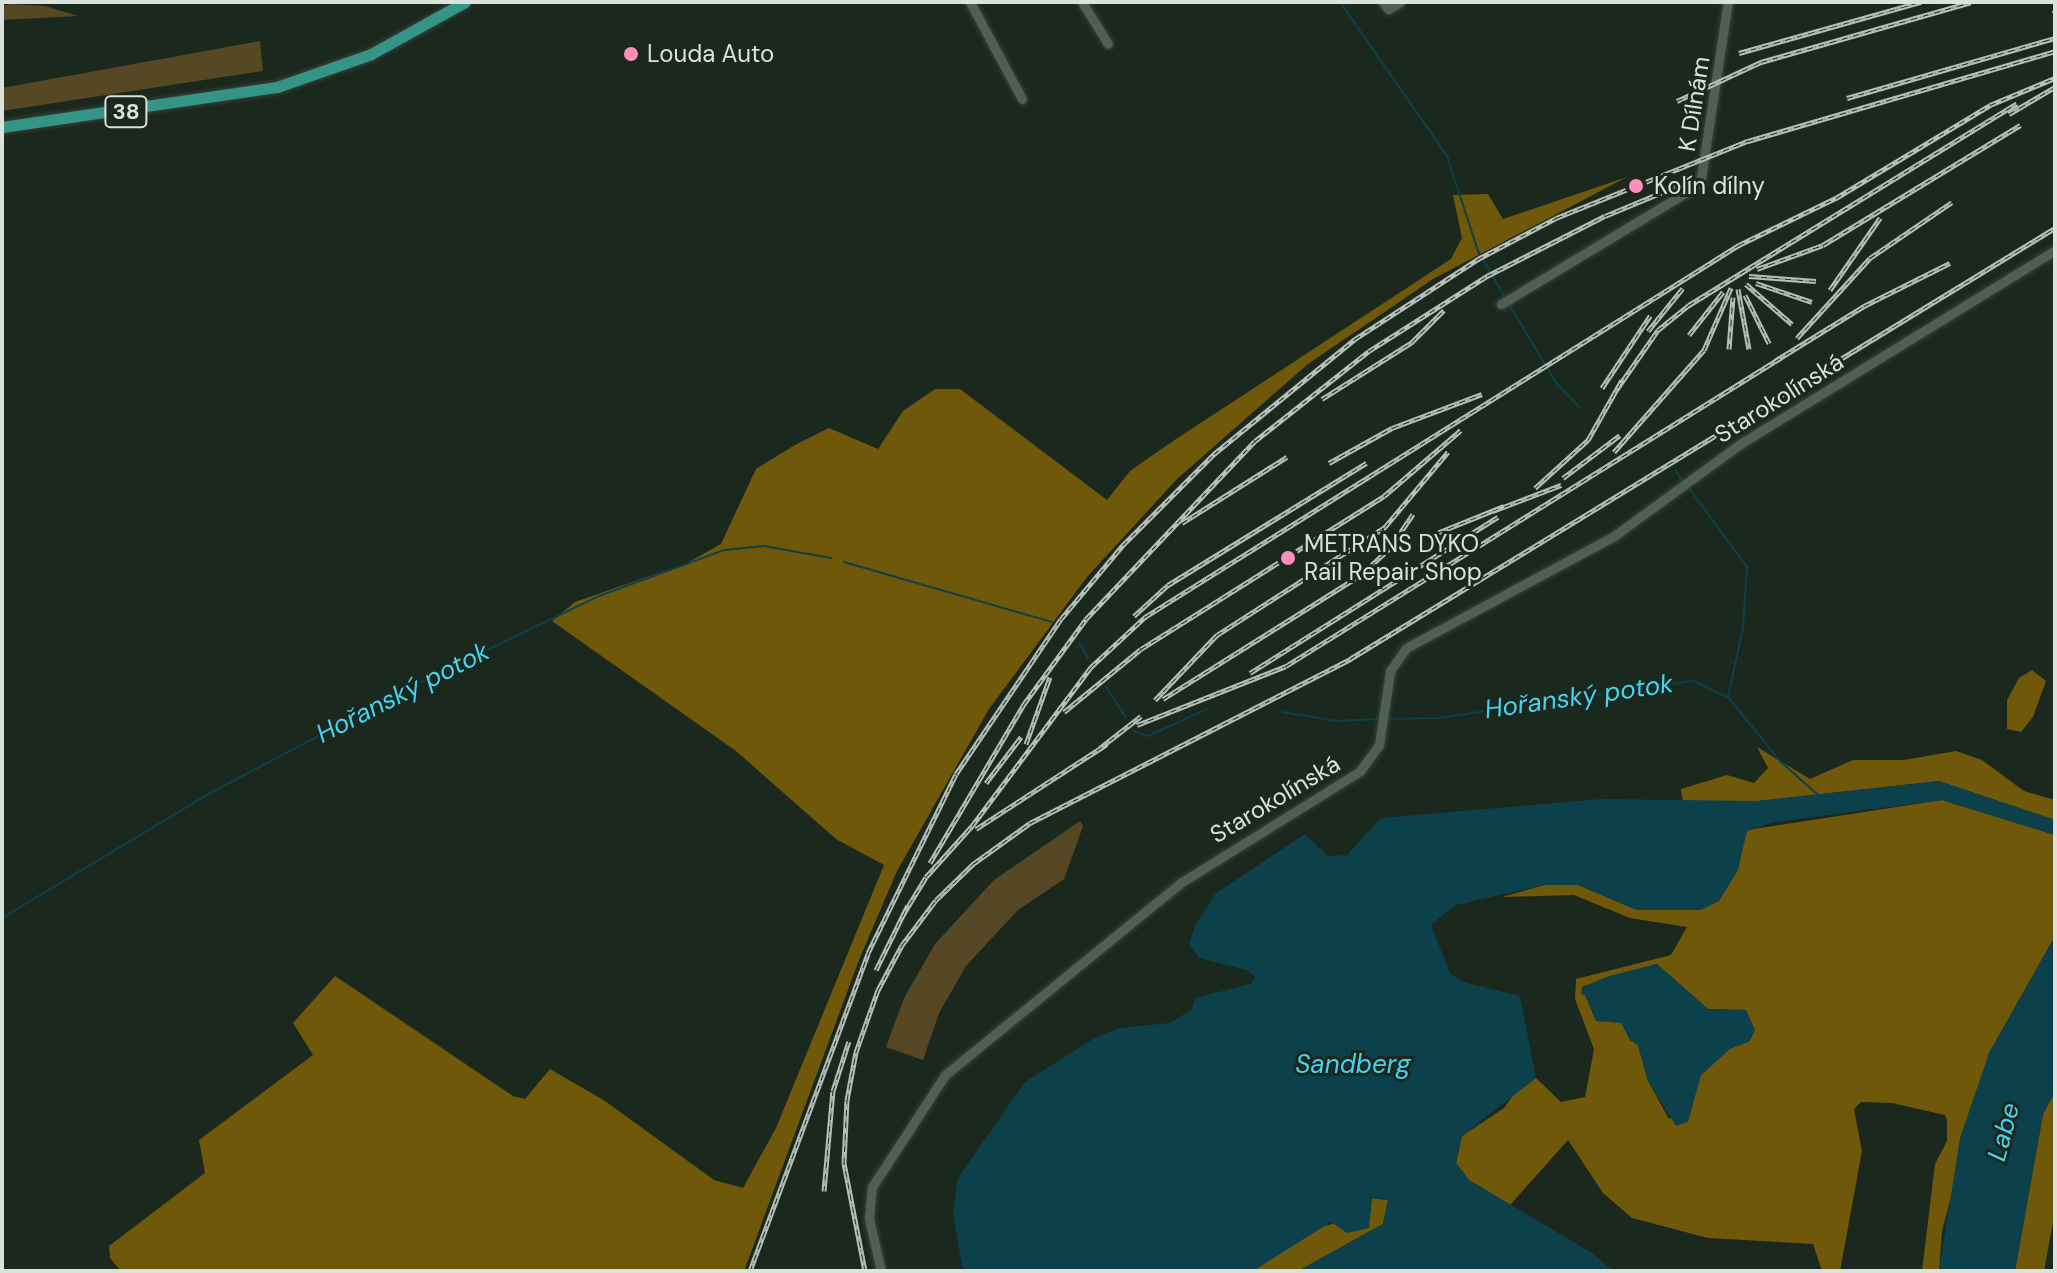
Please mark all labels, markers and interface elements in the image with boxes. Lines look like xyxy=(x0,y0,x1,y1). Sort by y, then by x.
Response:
place label: Louda Auto xyxy=(647,40,774,68)
marker: Louda Auto xyxy=(622,45,640,63)
street label: K Dílnám xyxy=(1672,54,1716,154)
road number: 38 xyxy=(104,94,148,130)
place label: Kolín dílny xyxy=(1654,172,1765,200)
marker: Kolín dílny xyxy=(1625,175,1647,197)
street label: Starokolínská xyxy=(1709,347,1849,449)
place label: METRANS DYKO Rail Repair Shop xyxy=(1304,530,1482,586)
marker: METRANS DYKO Rail Repair Shop xyxy=(1279,549,1297,567)
water label: Hořanský potok xyxy=(311,636,495,750)
water label: Hořanský potok xyxy=(1483,668,1675,726)
street label: Starokolínská xyxy=(1205,749,1345,849)
water label: Sandberg xyxy=(1295,1049,1411,1081)
water label: Labe xyxy=(1981,1099,2027,1165)

